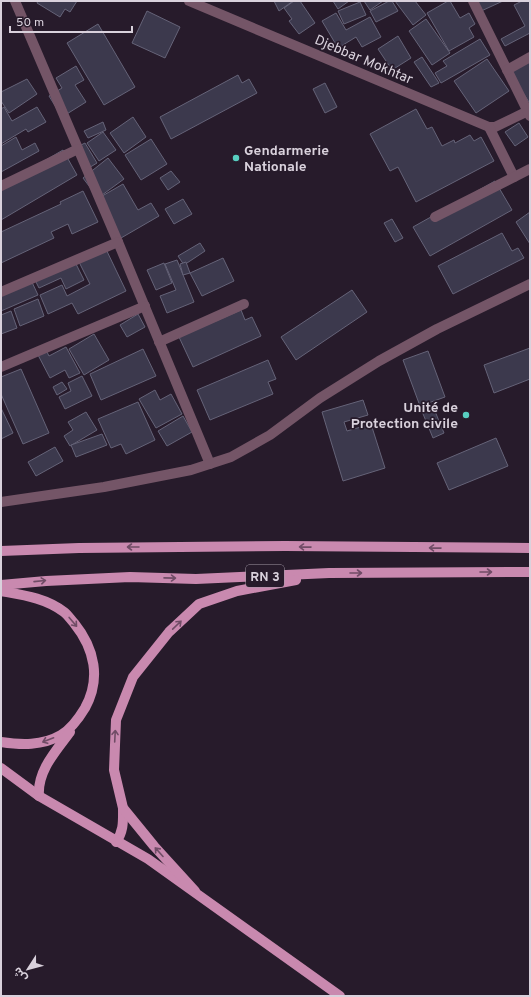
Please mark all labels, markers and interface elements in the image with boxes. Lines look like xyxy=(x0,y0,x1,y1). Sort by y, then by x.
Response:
scale bar xyxy=(10,8,132,34)
text: 50 m xyxy=(16,15,44,31)
street label: Djebbar Mokhtar xyxy=(312,32,416,89)
place label: Gendarmerie Nationale xyxy=(244,143,329,176)
marker: Gendarmerie Nationale xyxy=(231,153,241,163)
place label: Unité de Protection civile xyxy=(351,400,458,433)
marker: Unité de Protection civile xyxy=(461,410,471,420)
one-way arrow xyxy=(127,543,140,551)
one-way arrow xyxy=(299,543,312,551)
one-way arrow xyxy=(429,544,442,552)
road number: RN 3 xyxy=(246,565,284,587)
one-way arrow xyxy=(479,568,492,576)
one-way arrow xyxy=(349,569,362,577)
one-way arrow xyxy=(163,574,176,582)
one-way arrow xyxy=(33,578,46,585)
one-way arrow xyxy=(69,617,78,627)
one-way arrow xyxy=(172,620,182,630)
one-way arrow xyxy=(112,730,119,743)
one-way arrow xyxy=(43,736,55,744)
one-way arrow xyxy=(154,847,164,857)
north arrow xyxy=(8,949,48,989)
text: ش xyxy=(11,964,31,985)

